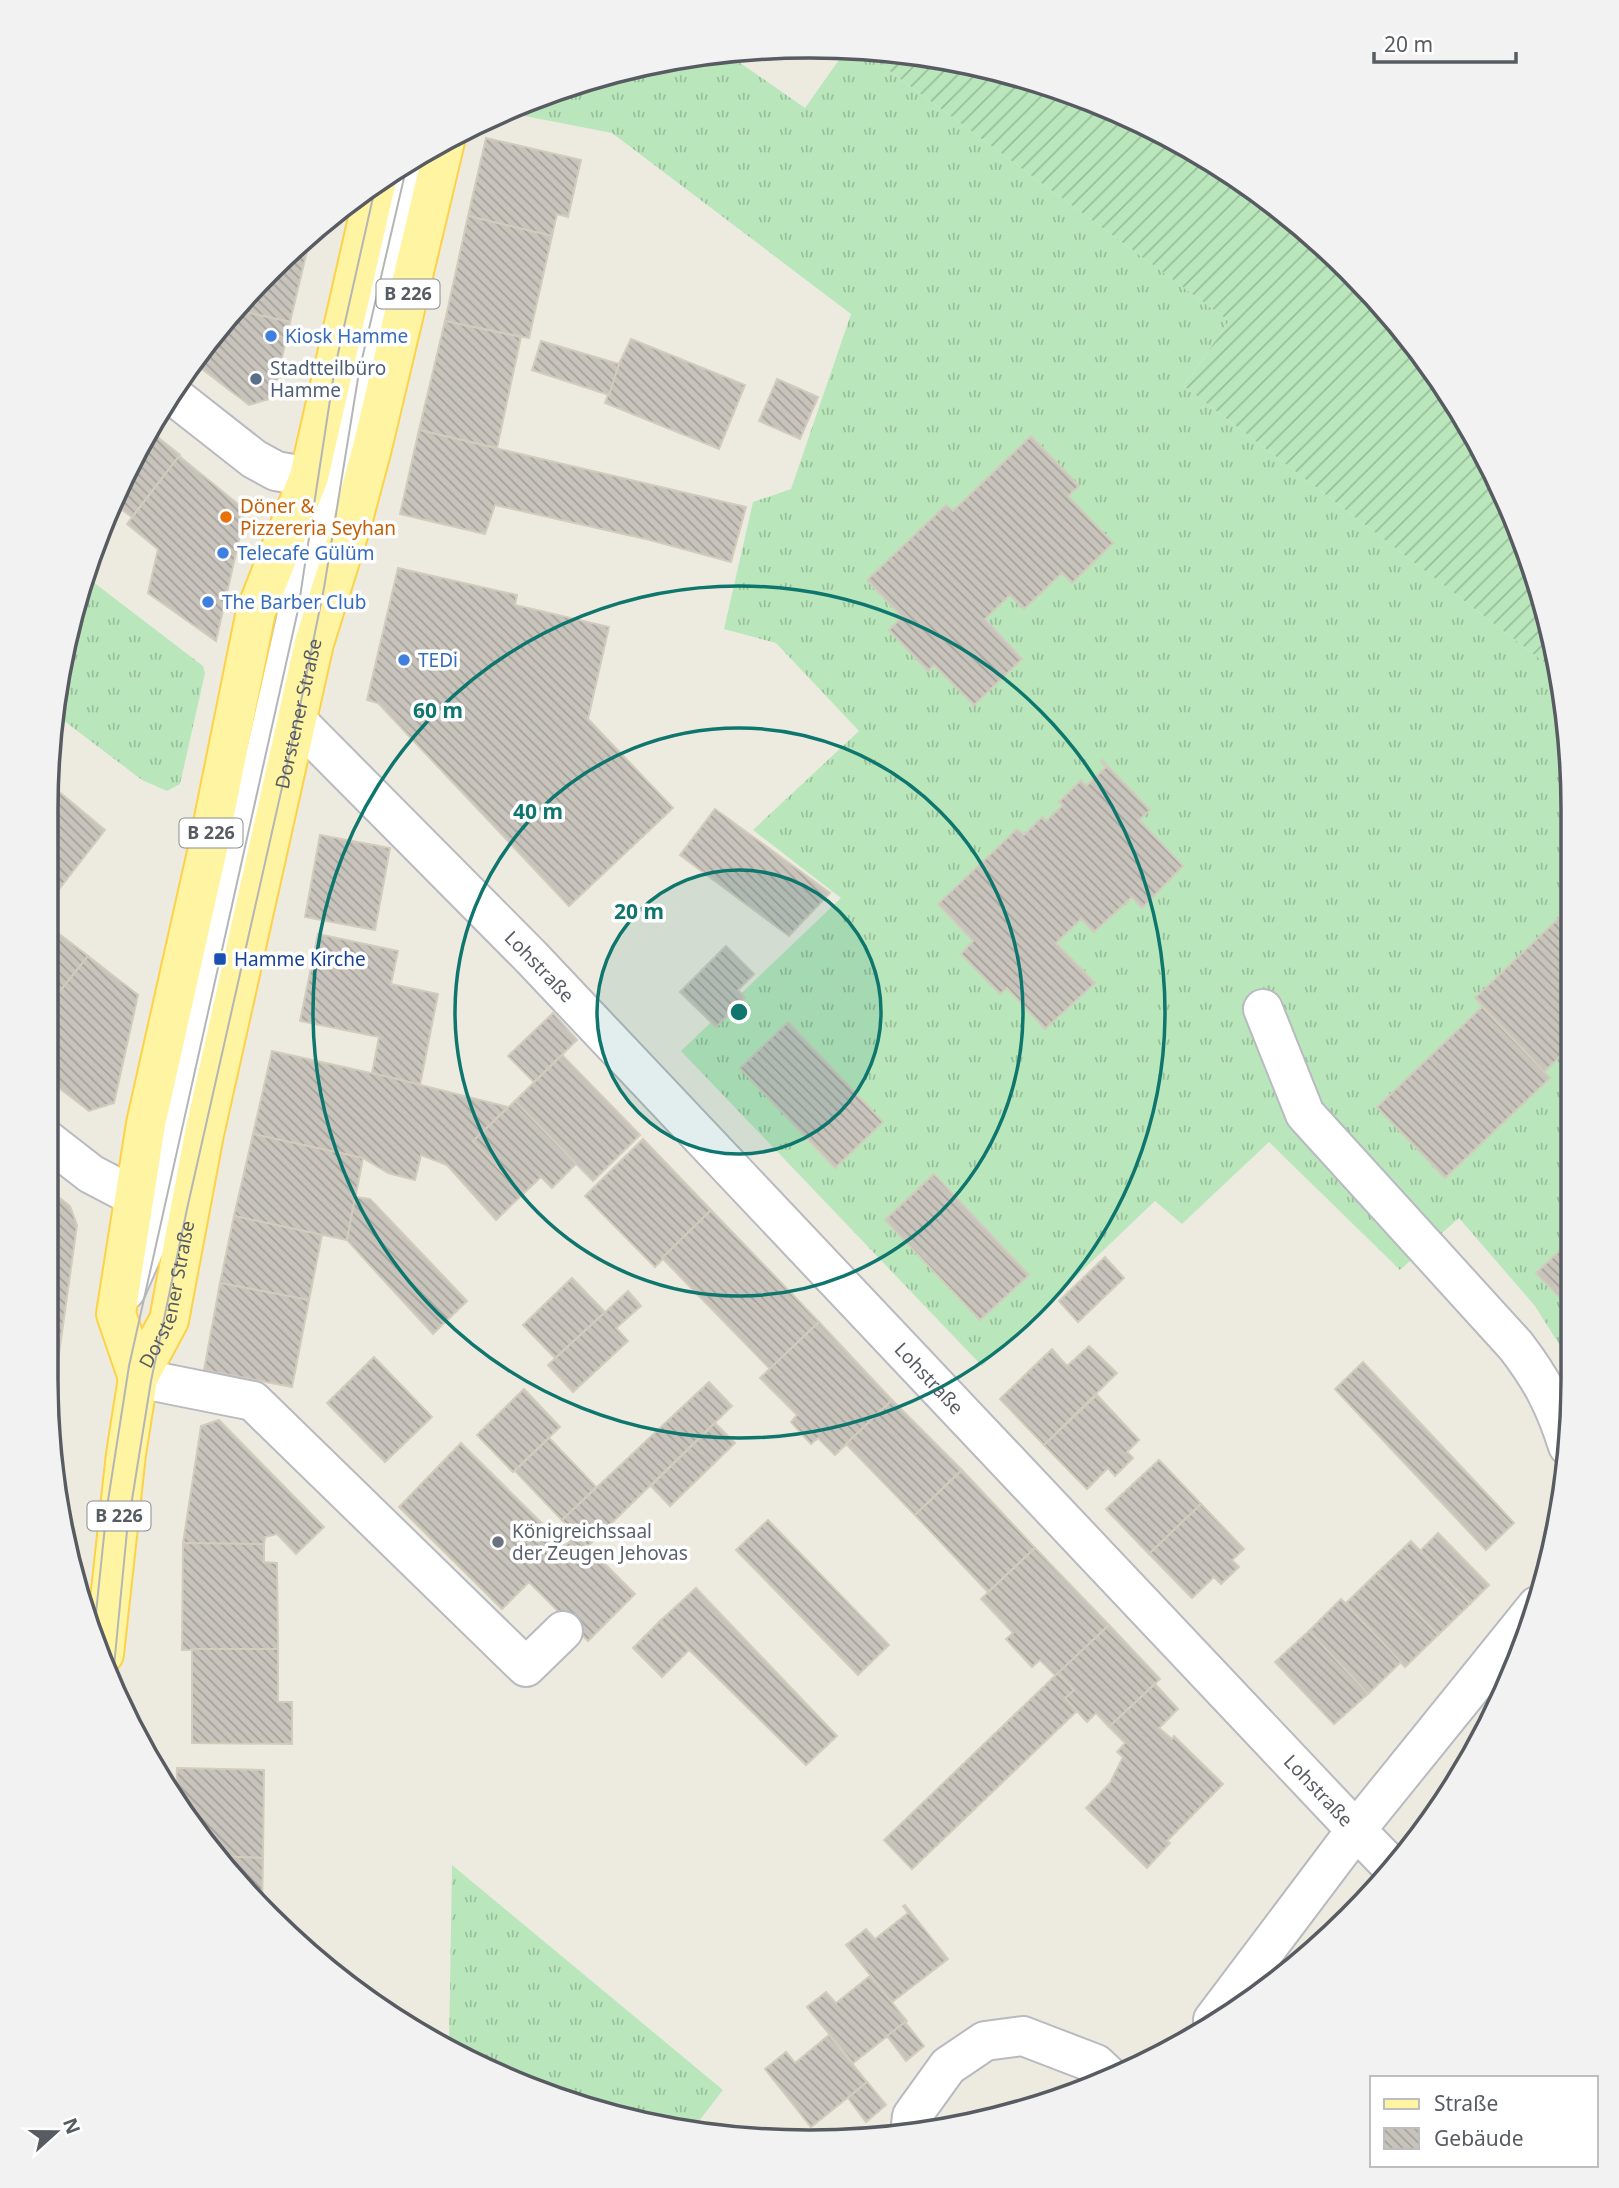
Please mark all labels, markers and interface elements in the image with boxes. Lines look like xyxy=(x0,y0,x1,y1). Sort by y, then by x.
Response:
scale bar xyxy=(1374,21,1516,65)
text: 20 m xyxy=(1384,30,1433,58)
road number: B 226 xyxy=(376,280,440,308)
place label: Kiosk Hamme xyxy=(285,323,408,349)
marker: Kiosk Hamme xyxy=(263,328,279,344)
place label: Stadtteilbüro Hamme xyxy=(270,355,386,403)
marker: Stadtteilbüro Hamme xyxy=(248,371,264,387)
place label: Döner & Pizzereria Seyhan xyxy=(240,493,396,541)
marker: Döner & Pizzereria Seyhan xyxy=(218,509,234,525)
place label: Telecafe Gülüm xyxy=(237,540,375,566)
marker: Telecafe Gülüm xyxy=(215,545,231,561)
place label: The Barber Club xyxy=(222,589,366,615)
marker: The Barber Club xyxy=(200,594,216,610)
street label: Dorstener Straße xyxy=(269,636,328,791)
place label: TEDi xyxy=(418,647,458,673)
marker: TEDi xyxy=(396,652,412,668)
text: 60 m xyxy=(413,696,463,724)
text: 40 m xyxy=(513,797,563,825)
road number: B 226 xyxy=(180,818,242,848)
text: 20 m xyxy=(614,897,664,925)
street label: Lohstraße xyxy=(499,925,580,1008)
place label: Hamme Kirche xyxy=(234,946,366,972)
marker: Hamme Kirche xyxy=(212,951,228,967)
centre of rings xyxy=(727,1000,751,1024)
street label: Dorstener Straße xyxy=(133,1219,200,1373)
street label: Lohstraße xyxy=(889,1337,970,1420)
road number: B 226 xyxy=(88,1502,150,1531)
place label: Königreichssaal der Zeugen Jehovas xyxy=(512,1518,688,1566)
marker: Königreichssaal der Zeugen Jehovas xyxy=(490,1534,506,1550)
street label: Lohstraße xyxy=(1278,1749,1359,1832)
legend xyxy=(1370,2076,1598,2167)
text: Straße xyxy=(1434,2089,1498,2117)
north arrow xyxy=(21,2097,91,2167)
text: N xyxy=(57,2114,87,2138)
text: Gebäude xyxy=(1434,2124,1524,2152)

